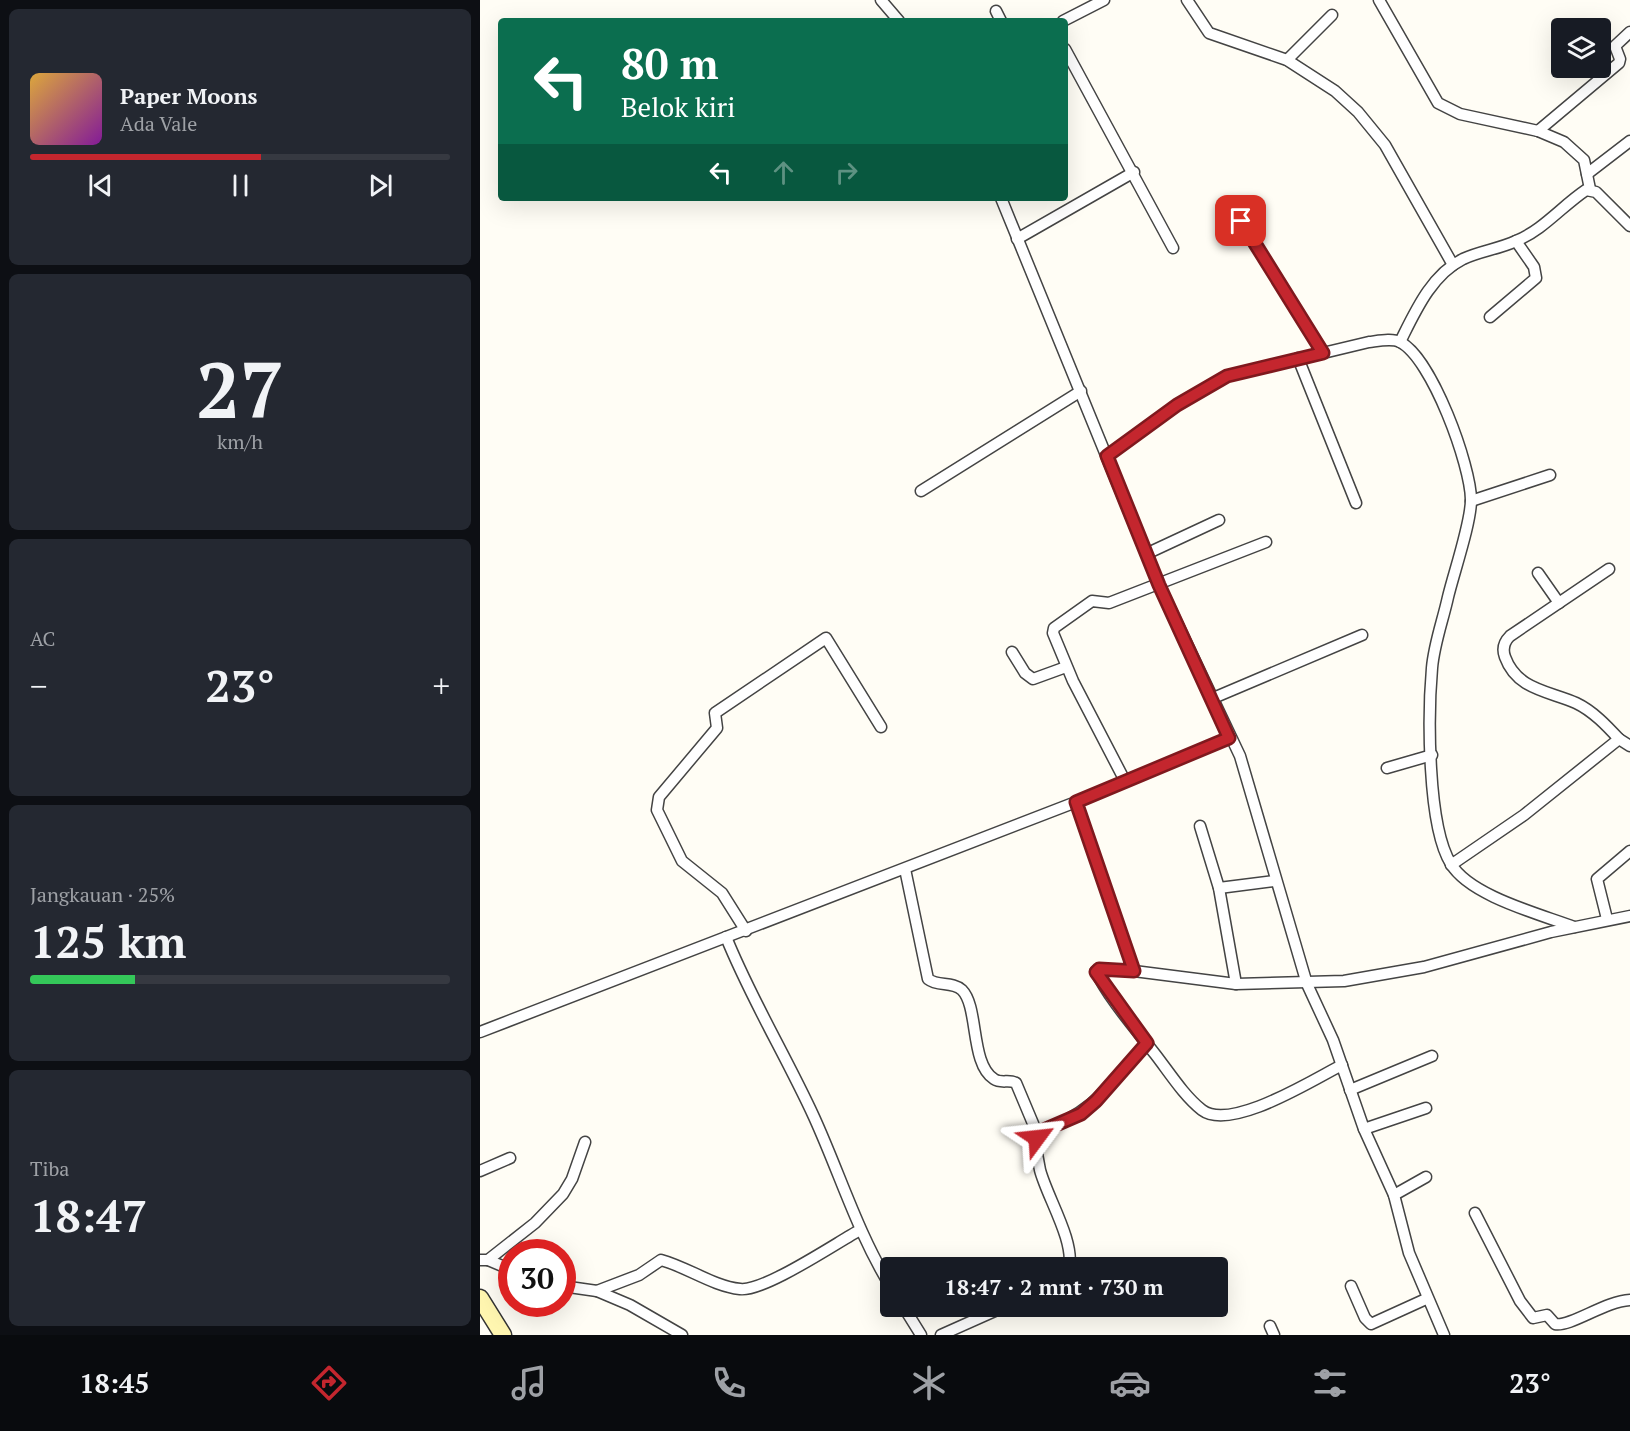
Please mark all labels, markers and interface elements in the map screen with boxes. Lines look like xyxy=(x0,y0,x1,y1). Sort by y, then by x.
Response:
map controls xyxy=(1551,18,1611,78)
button: layers xyxy=(1551,18,1611,78)
text: 80 m xyxy=(621,35,719,91)
icon: left xyxy=(522,42,600,120)
text: Paper Moons xyxy=(120,81,258,110)
text: Belok kiri xyxy=(621,89,735,125)
text: Ada Vale xyxy=(120,110,197,137)
icon: left xyxy=(704,156,737,189)
icon: ahead xyxy=(767,156,800,189)
icon: right xyxy=(830,156,863,189)
icon: previous xyxy=(84,169,117,202)
icon: pause xyxy=(224,169,257,202)
icon: next xyxy=(364,169,397,202)
pin xyxy=(1215,195,1266,246)
icon: arrive xyxy=(1224,204,1257,237)
text: 27 xyxy=(196,337,284,440)
text: km/h xyxy=(217,428,263,455)
text: AC xyxy=(30,625,55,652)
text: 23° xyxy=(205,655,275,715)
text: − xyxy=(30,664,48,707)
text: + xyxy=(432,664,450,707)
text: Jangkauan · 25% xyxy=(30,881,175,908)
text: 125 km xyxy=(30,911,186,971)
position arrow xyxy=(1005,1106,1069,1170)
text: Tiba xyxy=(30,1155,69,1182)
text: 18:47 xyxy=(30,1185,147,1245)
speed limit sign: 30 xyxy=(498,1239,576,1317)
text: 18:47 · 2 mnt · 730 m xyxy=(944,1272,1164,1301)
icon: directions xyxy=(308,1362,350,1404)
icon: music xyxy=(508,1362,550,1404)
icon: phone xyxy=(708,1362,750,1404)
icon: climate xyxy=(908,1362,950,1404)
icon: car xyxy=(1109,1362,1151,1404)
icon: filters xyxy=(1309,1362,1351,1404)
text: 18:45 xyxy=(79,1365,149,1401)
text: 23° xyxy=(1509,1365,1551,1401)

